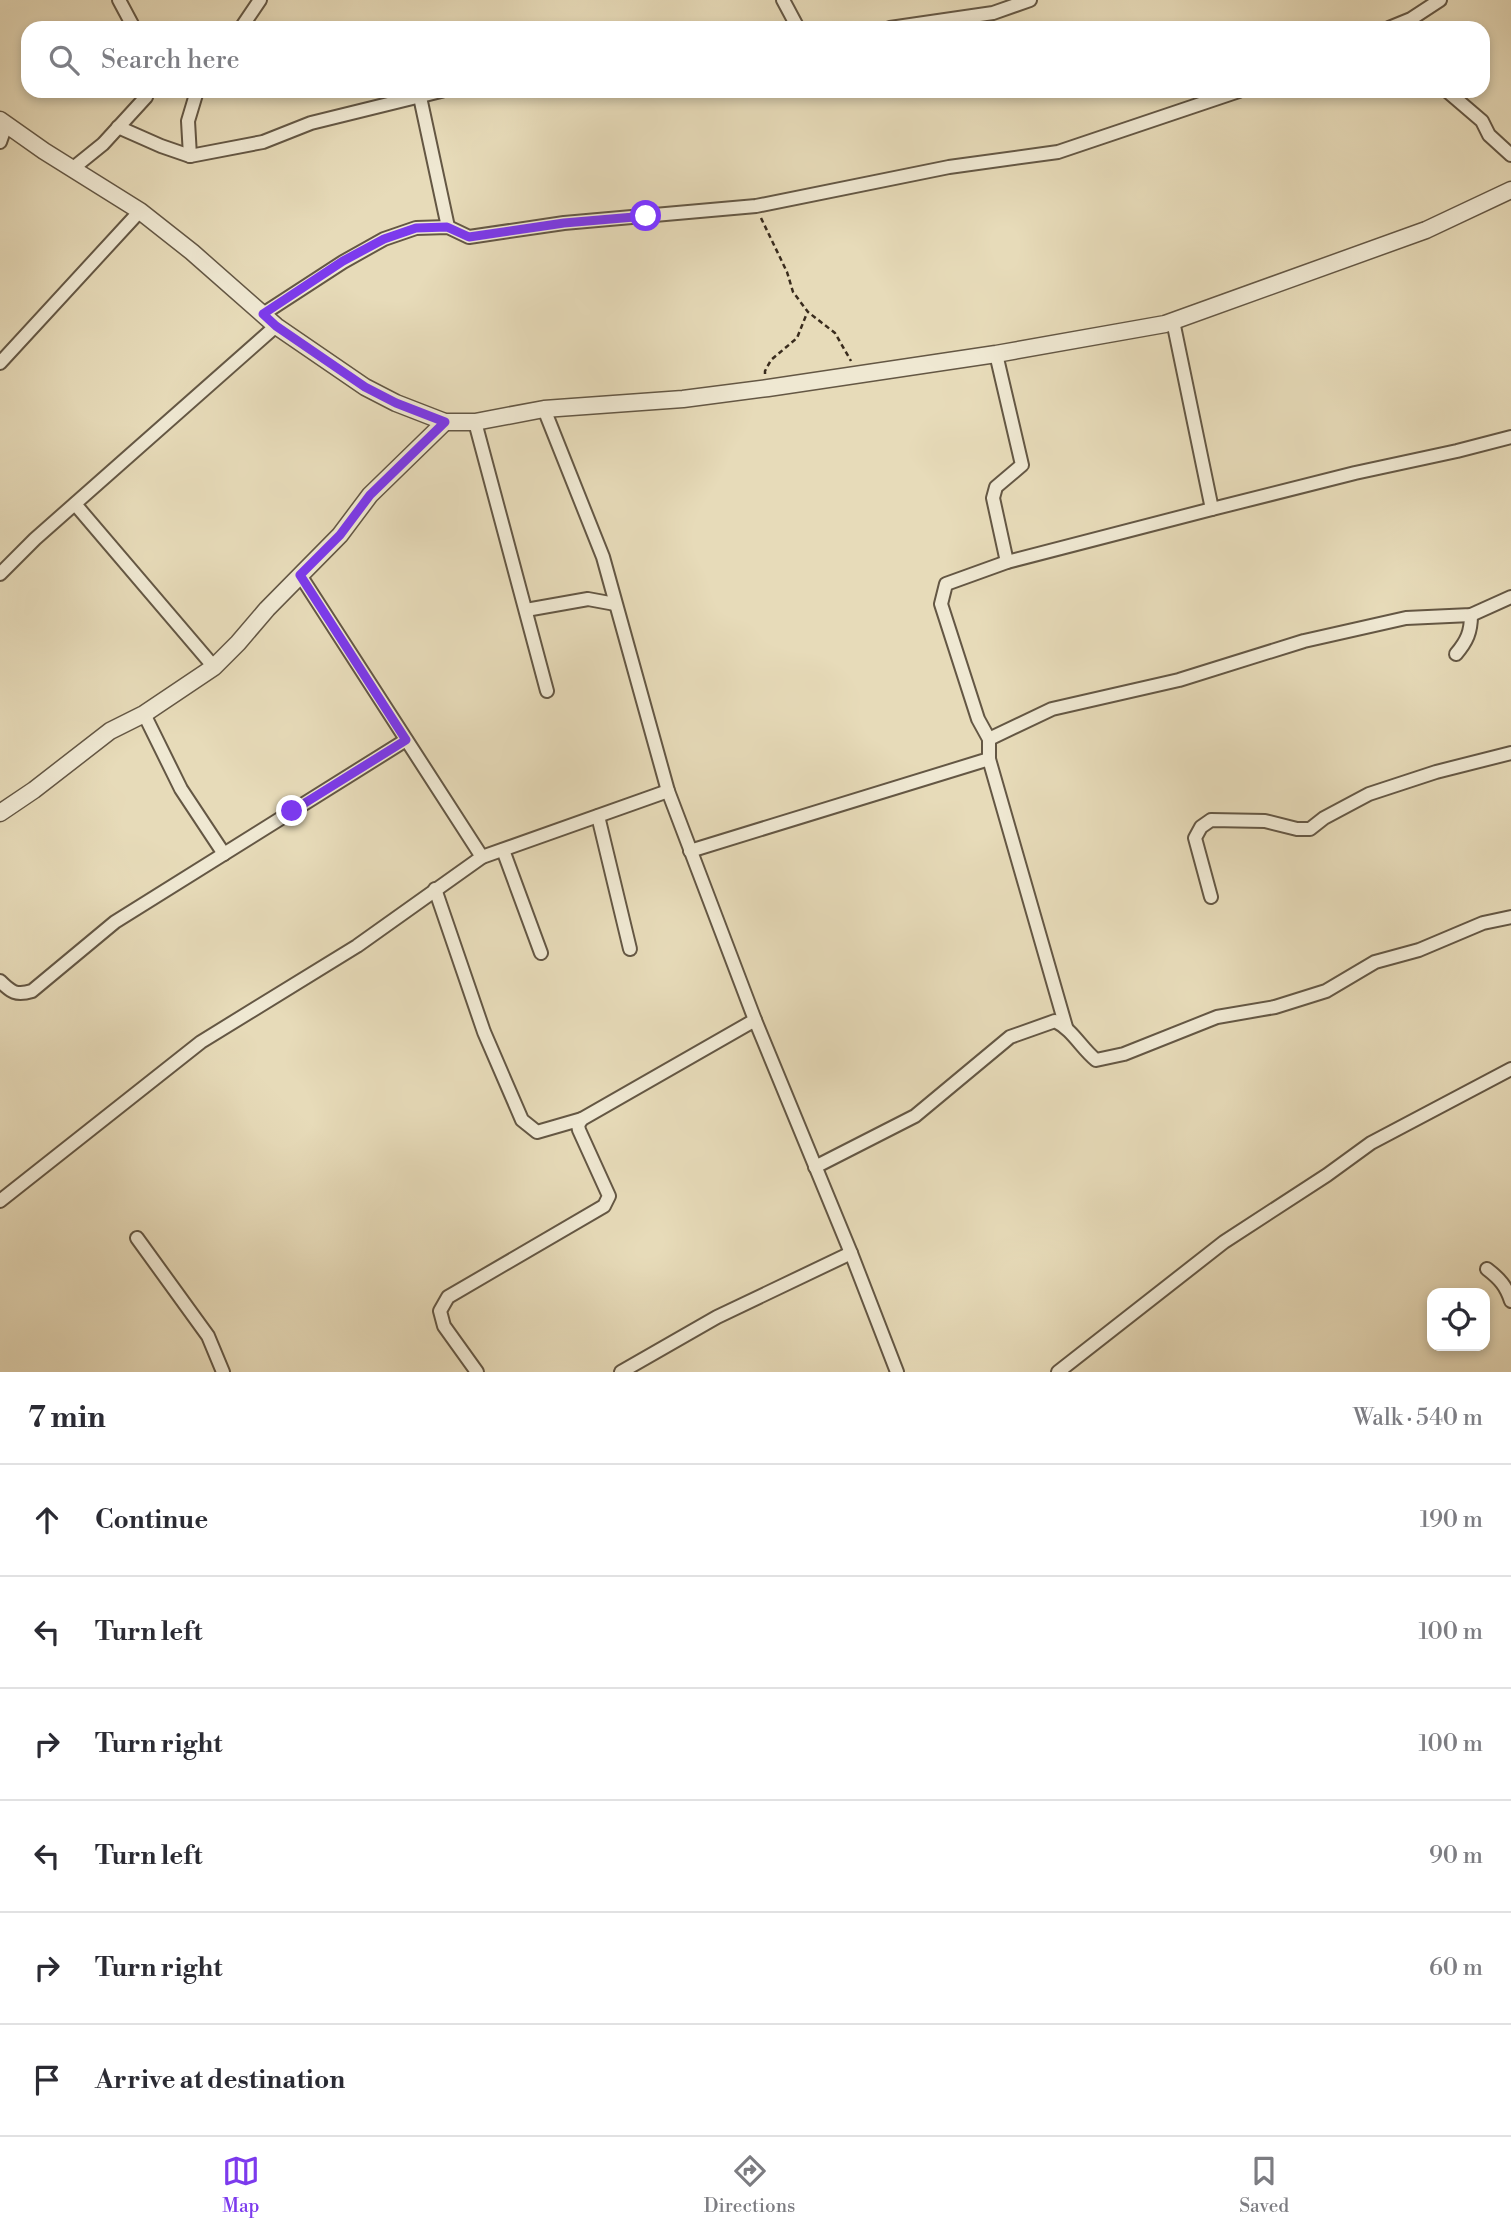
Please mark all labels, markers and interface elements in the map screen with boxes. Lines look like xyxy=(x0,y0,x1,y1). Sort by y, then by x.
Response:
search box xyxy=(21,21,1490,98)
icon: search xyxy=(45,41,83,79)
text: Search here xyxy=(101,44,240,76)
route start xyxy=(630,200,661,231)
route end xyxy=(276,795,307,826)
map controls xyxy=(1427,1288,1490,1351)
button: locate xyxy=(1427,1288,1490,1351)
text: 7 min xyxy=(28,1399,106,1437)
text: Walk · 540 m xyxy=(1353,1404,1483,1432)
icon: ahead xyxy=(28,1501,66,1539)
text: Continue xyxy=(95,1504,208,1536)
text: 190 m xyxy=(1420,1506,1483,1534)
icon: left xyxy=(28,1613,66,1651)
text: Turn left xyxy=(95,1616,203,1648)
text: 100 m xyxy=(1418,1618,1483,1646)
icon: right xyxy=(28,1725,66,1763)
text: Turn right xyxy=(95,1728,223,1760)
text: 100 m xyxy=(1418,1730,1483,1758)
icon: left xyxy=(28,1837,66,1875)
text: Turn left xyxy=(95,1840,203,1872)
text: 90 m xyxy=(1429,1842,1483,1870)
icon: right xyxy=(28,1949,66,1987)
text: Turn right xyxy=(95,1952,223,1984)
text: 60 m xyxy=(1429,1954,1483,1982)
icon: arrive xyxy=(28,2061,66,2099)
text: Arrive at destination xyxy=(95,2064,345,2096)
tab: Map xyxy=(222,2152,260,2218)
tab: Directions xyxy=(704,2152,795,2218)
tab: Saved xyxy=(1239,2152,1289,2218)

